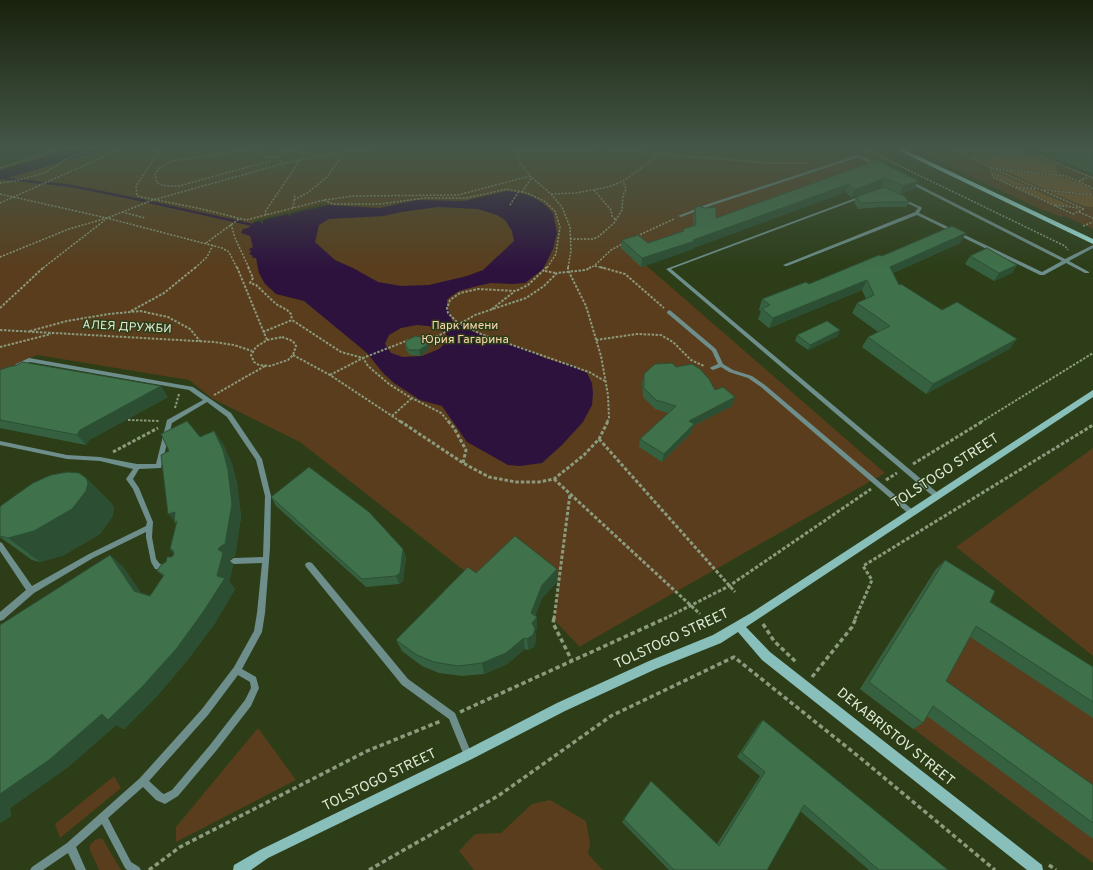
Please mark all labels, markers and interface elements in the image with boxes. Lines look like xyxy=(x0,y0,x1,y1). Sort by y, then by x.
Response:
street label: АЛЕЯ ДРУЖБИ xyxy=(82,318,172,338)
park label: Парк имени Юрия Гагарина xyxy=(421,320,509,348)
street label: TOLSTOGO STREET xyxy=(889,431,1003,513)
street label: TOLSTOGO STREET xyxy=(612,606,732,674)
street label: DEKABRISTOV STREET xyxy=(833,685,957,791)
street label: TOLSTOGO STREET xyxy=(320,746,440,816)

